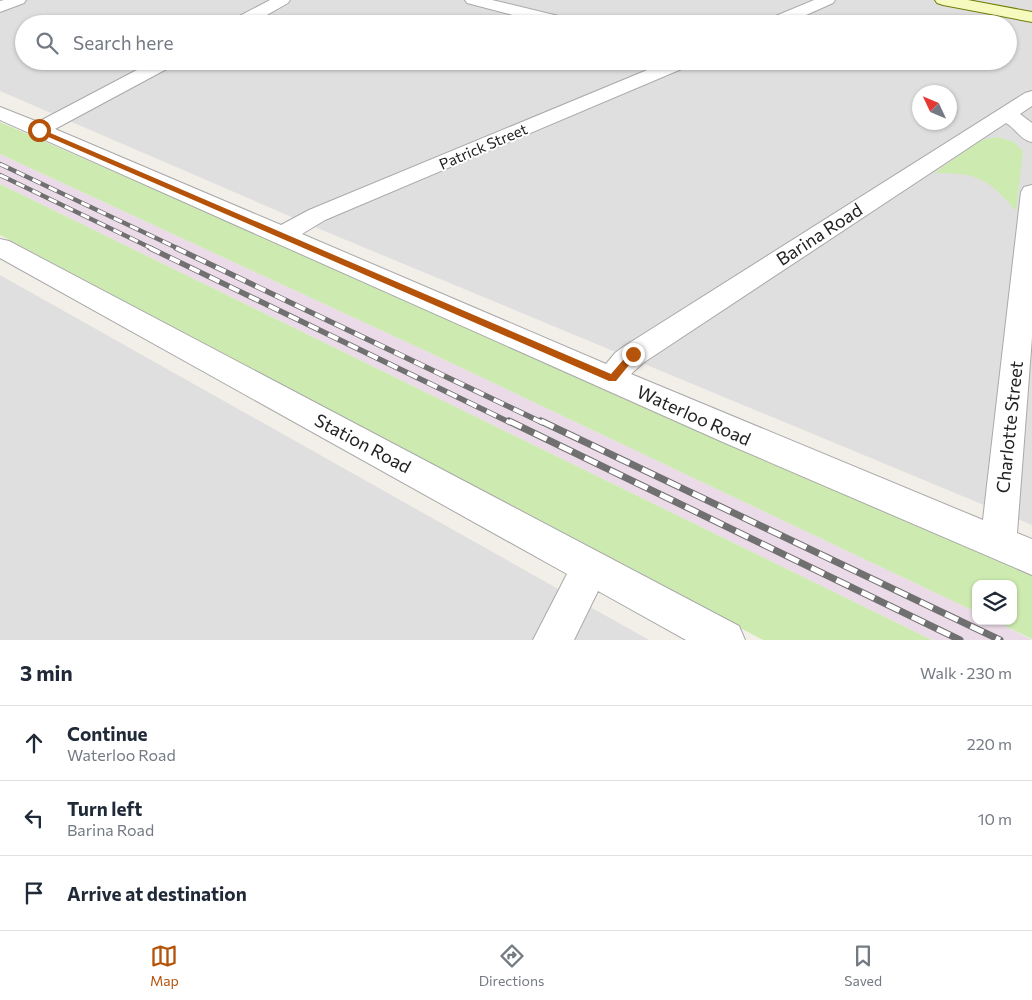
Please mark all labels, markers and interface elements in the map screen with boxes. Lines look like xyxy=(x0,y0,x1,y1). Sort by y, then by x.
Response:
search box xyxy=(15,15,1017,70)
icon: search xyxy=(33,29,61,57)
text: Search here xyxy=(73,31,173,54)
north arrow xyxy=(912,85,957,130)
route start xyxy=(28,119,51,142)
street label: Patrick Street xyxy=(436,119,530,173)
street label: Barina Road xyxy=(772,198,866,270)
route end xyxy=(622,343,645,366)
street label: Charlotte Street xyxy=(991,360,1027,494)
street label: Waterloo Road xyxy=(634,380,754,450)
street label: Station Road xyxy=(311,408,415,478)
map controls xyxy=(972,580,1017,625)
button: layers xyxy=(972,580,1017,625)
text: 3 min xyxy=(20,660,73,685)
text: Walk · 230 m xyxy=(920,663,1012,682)
text: Continue xyxy=(67,722,147,745)
icon: ahead xyxy=(20,729,48,757)
text: 220 m xyxy=(967,734,1012,753)
text: Waterloo Road xyxy=(67,745,176,764)
text: Turn left xyxy=(67,797,142,820)
icon: left xyxy=(20,804,48,832)
text: 10 m xyxy=(978,809,1012,828)
text: Barina Road xyxy=(67,820,154,839)
icon: arrive xyxy=(20,879,48,907)
text: Arrive at destination xyxy=(67,882,247,905)
tab: Map xyxy=(150,942,179,989)
tab: Directions xyxy=(479,942,544,989)
tab: Saved xyxy=(844,942,882,989)

